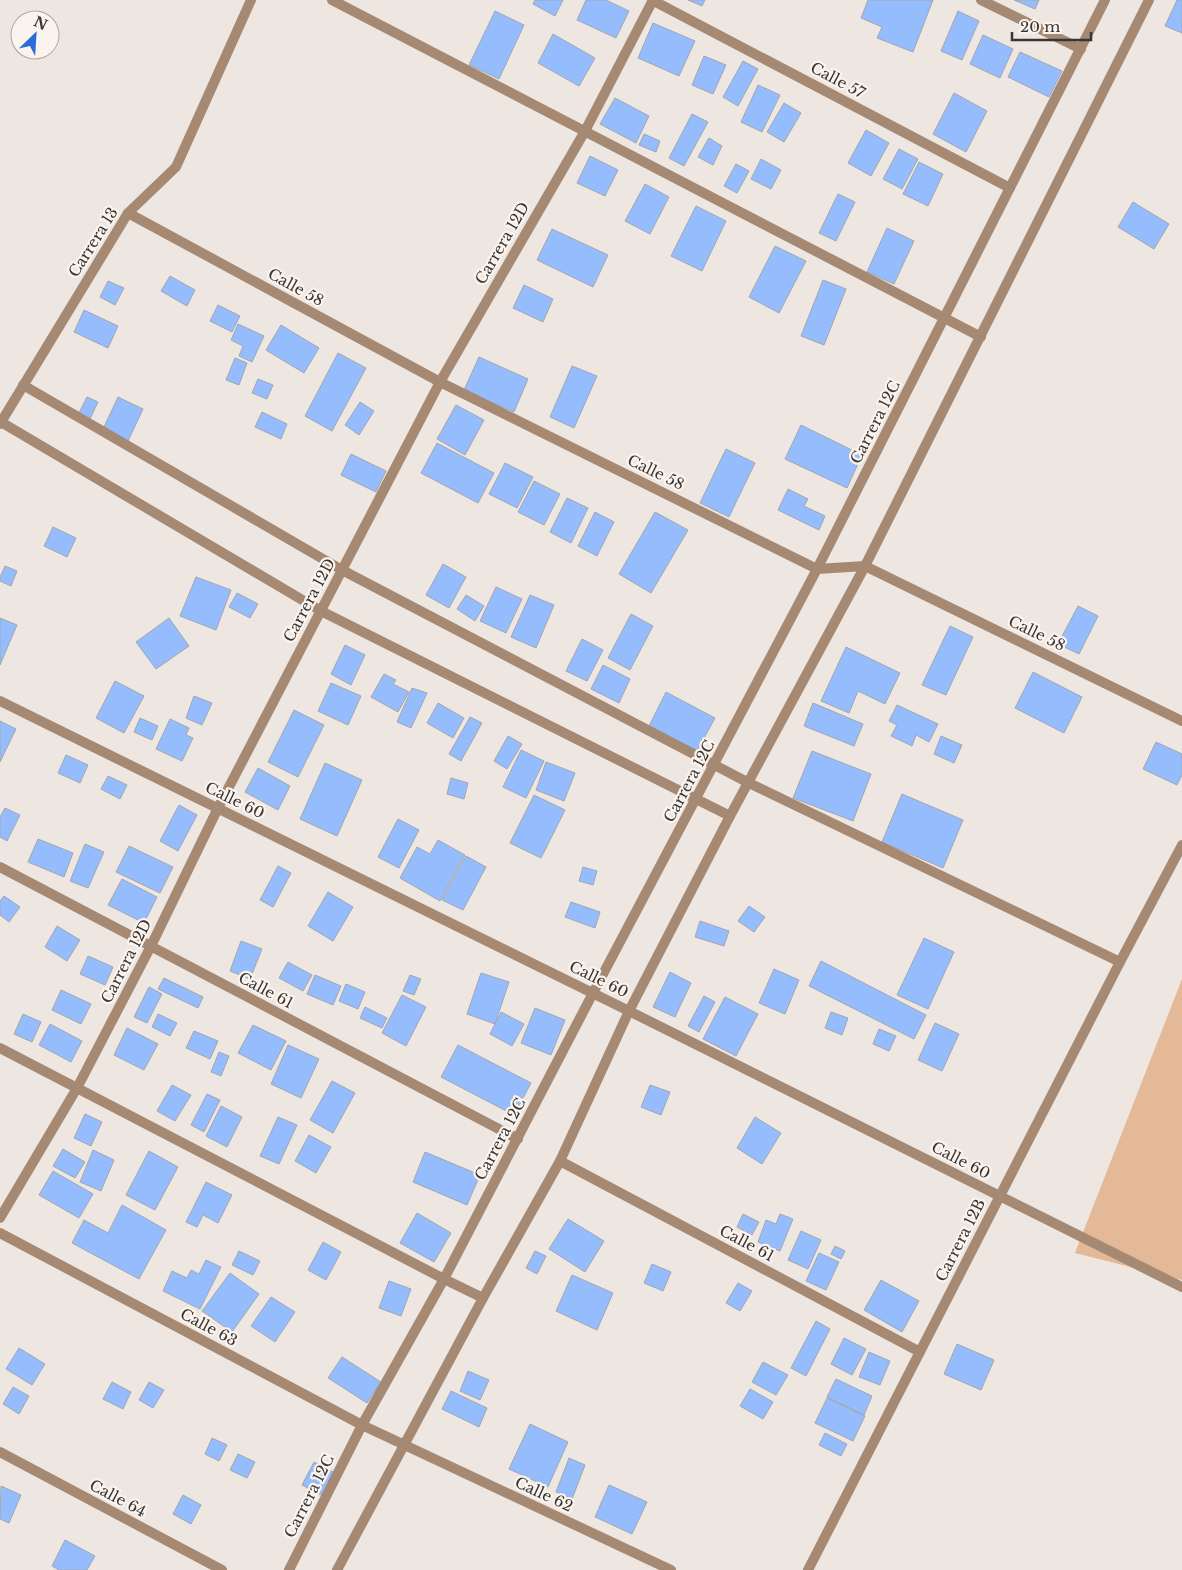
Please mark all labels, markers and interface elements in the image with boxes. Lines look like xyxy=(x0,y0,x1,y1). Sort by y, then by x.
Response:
north arrow xyxy=(10,10,60,60)
scale bar xyxy=(1012,10,1091,42)
text: N xyxy=(31,12,50,34)
text: 20 m xyxy=(1020,17,1060,36)
street label: Calle 57 xyxy=(807,58,869,102)
street label: Carrera 12D xyxy=(471,198,533,288)
street label: Carrera 13 xyxy=(64,204,122,280)
street label: Calle 58 xyxy=(265,264,327,310)
street label: Carrera 12C xyxy=(846,377,904,467)
street label: Calle 58 xyxy=(625,450,687,494)
street label: Carrera 12D xyxy=(279,555,339,645)
street label: Calle 58 xyxy=(1006,611,1068,655)
street label: Carrera 12C xyxy=(659,737,719,825)
street label: Calle 60 xyxy=(202,778,268,822)
street label: Carrera 12D xyxy=(97,916,155,1006)
street label: Calle 60 xyxy=(566,957,632,1001)
street label: Calle 61 xyxy=(235,968,297,1012)
street label: Carrera 12C xyxy=(470,1095,530,1183)
street label: Calle 60 xyxy=(928,1137,994,1183)
street label: Carrera 12B xyxy=(931,1196,989,1284)
street label: Calle 61 xyxy=(716,1221,778,1265)
street label: Calle 63 xyxy=(177,1304,241,1350)
street label: Carrera 12C xyxy=(280,1451,338,1541)
street label: Calle 62 xyxy=(512,1472,576,1516)
street label: Calle 64 xyxy=(86,1475,150,1521)

